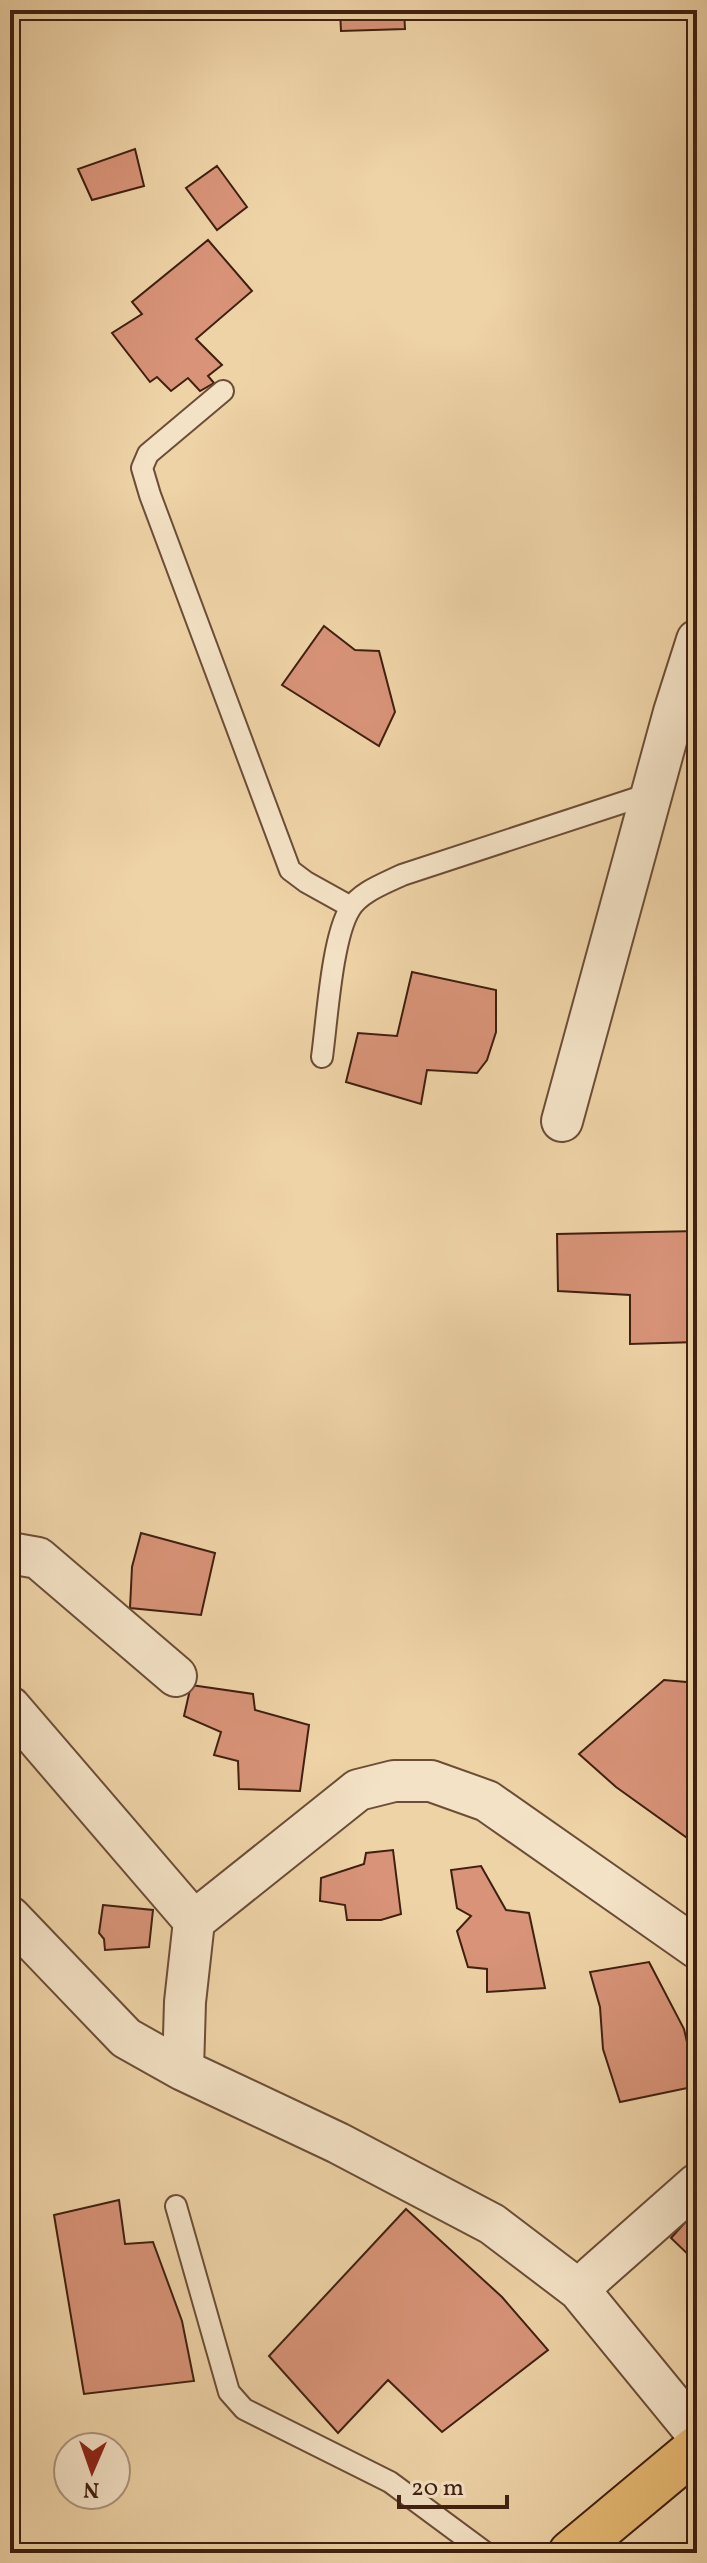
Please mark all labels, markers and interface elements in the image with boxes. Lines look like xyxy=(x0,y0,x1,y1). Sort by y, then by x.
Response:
north arrow xyxy=(52,2431,132,2511)
scale bar xyxy=(399,2459,507,2509)
text: 20 m xyxy=(411,2472,464,2506)
text: N xyxy=(83,2473,100,2504)

